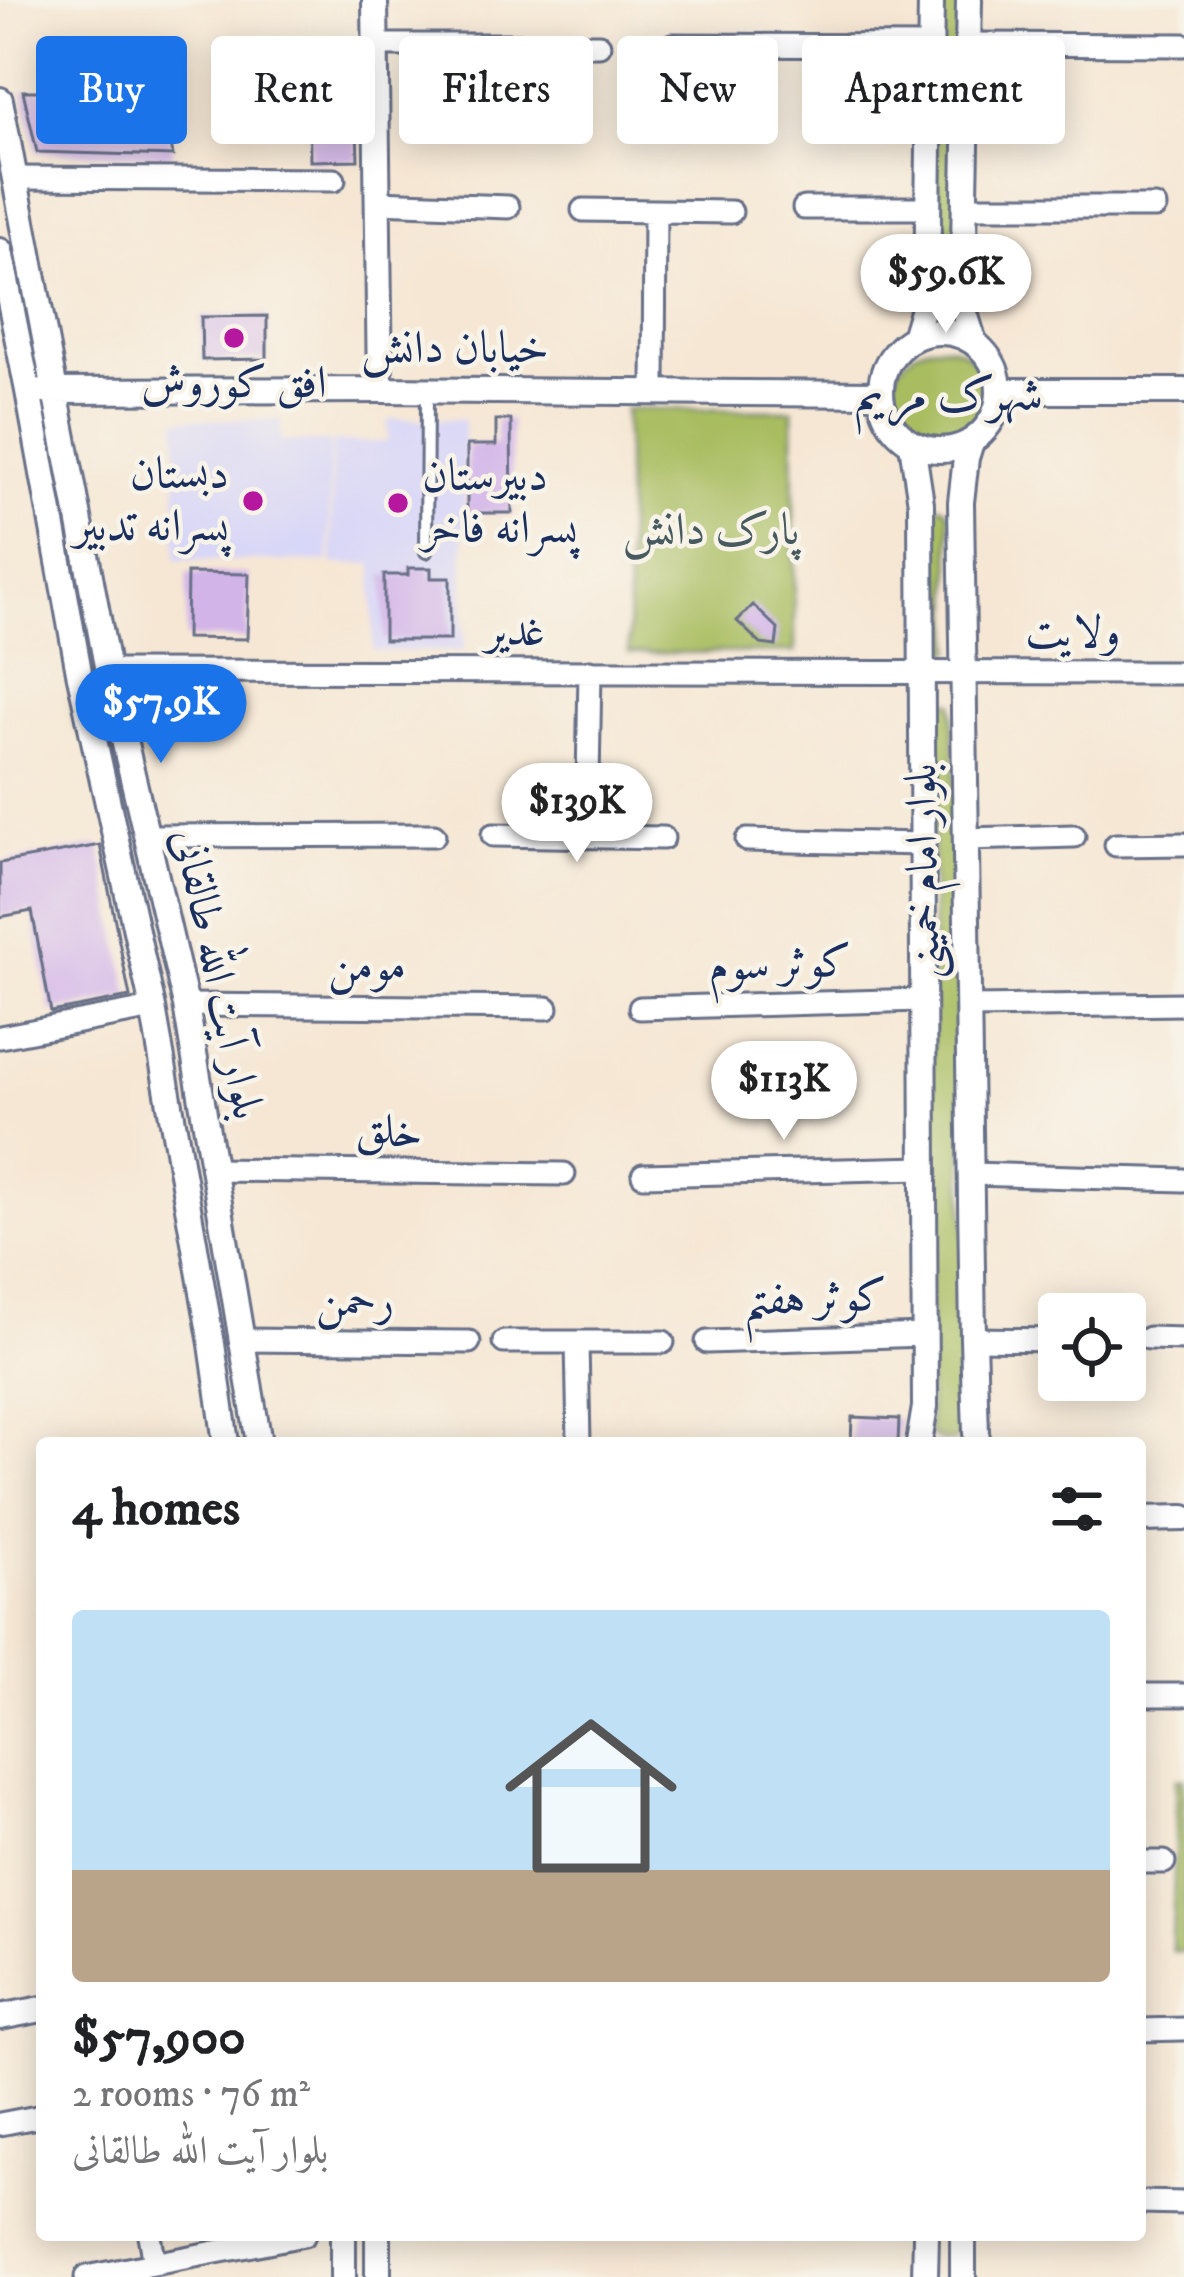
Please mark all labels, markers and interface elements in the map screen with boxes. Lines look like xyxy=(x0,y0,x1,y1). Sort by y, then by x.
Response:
chip: Buy xyxy=(36,36,187,144)
chip: Rent xyxy=(211,36,375,144)
chip: Filters xyxy=(399,36,593,144)
chip: New xyxy=(617,36,778,144)
chip: Apartment xyxy=(802,36,1065,144)
pin: $59.6K xyxy=(848,234,1044,336)
text: $59.6K xyxy=(887,248,1005,297)
street label: خیابان دانش xyxy=(361,321,549,378)
marker: افق کوروش xyxy=(221,325,247,351)
place label: افق کوروش xyxy=(141,356,327,412)
district label: شهرک مریم xyxy=(855,366,1043,435)
place label: دبستان پسرانه تدبیر xyxy=(70,447,232,558)
place label: دبیرستان پسرانه فاخر xyxy=(418,449,581,560)
marker: دبستان پسرانه تدبیر xyxy=(240,488,266,514)
marker: دبیرستان پسرانه فاخر xyxy=(385,490,411,516)
park label: پارک دانش xyxy=(622,503,802,561)
street label: غدیر xyxy=(481,604,545,660)
street label: ولایت xyxy=(1026,605,1120,661)
pin: $57.9K xyxy=(63,664,259,766)
text: $57.9K xyxy=(102,678,220,727)
street label: بلوار امام خمینی xyxy=(894,762,963,979)
pin: $139K xyxy=(493,763,661,865)
text: $139K xyxy=(528,777,626,826)
street label: بلوار آیت الله طالقانی xyxy=(159,822,284,1124)
street label: کوثر سوم xyxy=(707,935,853,1004)
street label: مومن xyxy=(328,939,406,995)
pin: $113K xyxy=(700,1041,868,1143)
text: $113K xyxy=(738,1055,830,1104)
street label: خلق xyxy=(355,1104,423,1162)
street label: کوثر هفتم xyxy=(742,1268,889,1343)
street label: رحمن xyxy=(316,1274,394,1330)
map controls xyxy=(1038,1293,1146,1401)
button: locate xyxy=(1038,1293,1146,1401)
icon: filters xyxy=(1044,1476,1110,1542)
text: 4 homes xyxy=(72,1477,240,1541)
icon: home xyxy=(483,1688,699,1904)
text: $57,900 xyxy=(72,2006,246,2070)
text: 2 rooms · 76 m² xyxy=(72,2070,310,2119)
text: بلوار آیت الله طالقانی xyxy=(72,2127,328,2176)

